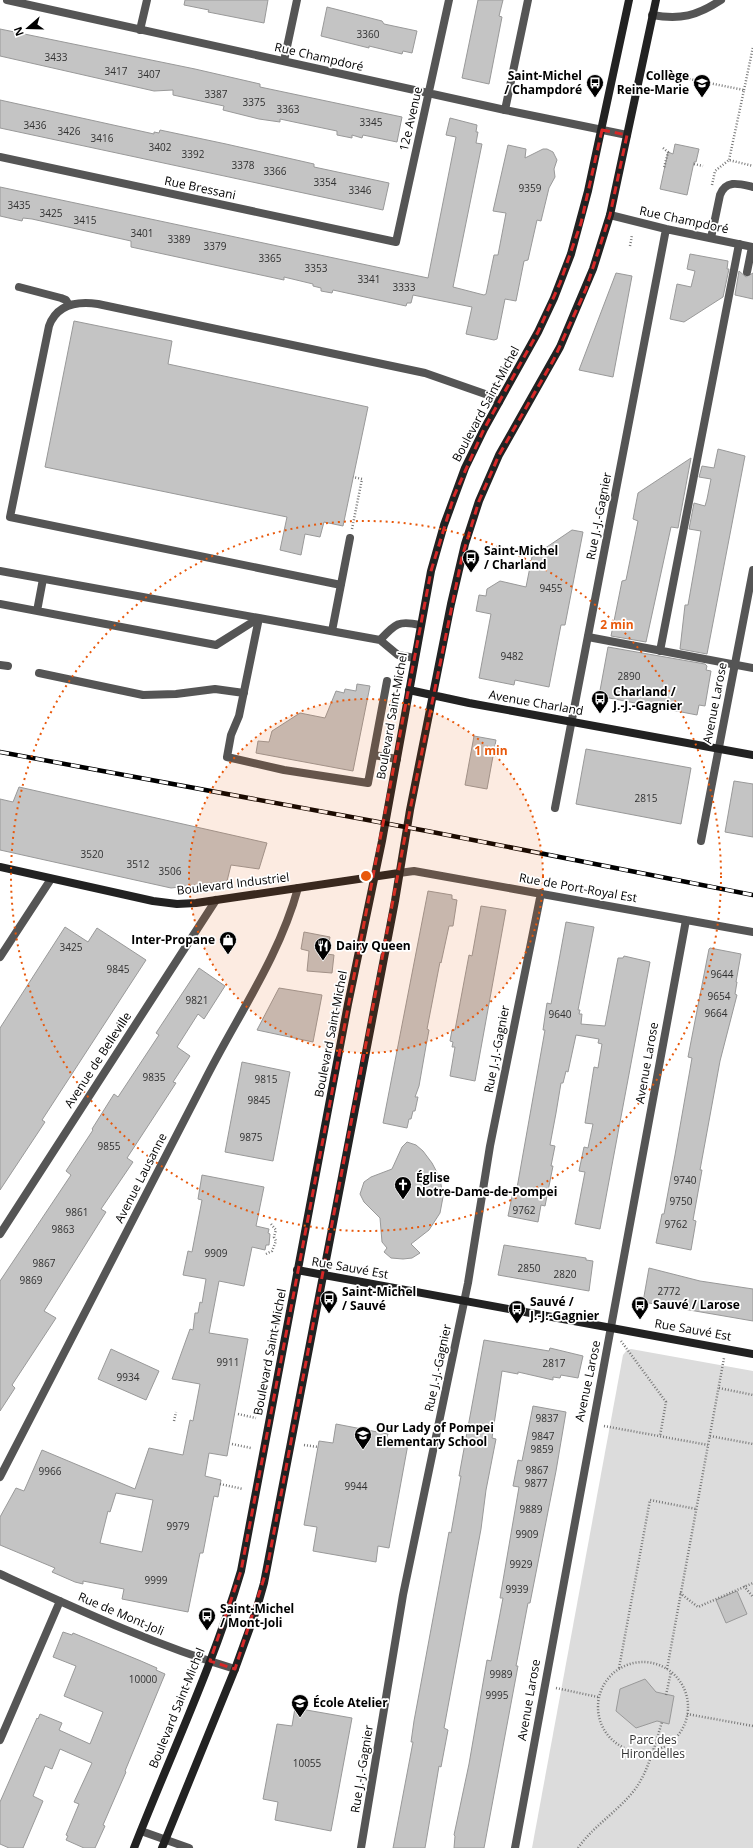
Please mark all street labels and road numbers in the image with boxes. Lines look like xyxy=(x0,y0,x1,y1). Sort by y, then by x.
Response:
street label: Rue Champdoré xyxy=(273,38,366,75)
street label: 12e Avenue xyxy=(395,85,426,153)
street label: Rue Bressani xyxy=(163,172,237,203)
street label: Rue Champdoré xyxy=(638,202,731,237)
street label: Boulevard Saint-Michel xyxy=(448,343,523,465)
street label: Rue J.-J.-Gagnier xyxy=(582,470,615,561)
street label: Boulevard Saint-Michel xyxy=(372,651,411,781)
street label: Avenue Larose xyxy=(698,661,731,745)
street label: Avenue Charland xyxy=(487,686,585,719)
street label: Boulevard Industriel xyxy=(176,868,290,899)
street label: Rue de Port-Royal Est xyxy=(518,869,638,906)
street label: Boulevard Saint-Michel xyxy=(310,969,351,1099)
street label: Rue J.-J.-Gagnier xyxy=(480,1003,513,1094)
street label: Avenue de Belleville xyxy=(60,1008,135,1111)
street label: Avenue Larose xyxy=(631,1021,662,1105)
street label: Avenue Lausanne xyxy=(111,1130,171,1226)
street label: Rue Sauvé Est xyxy=(310,1252,390,1283)
street label: Boulevard Saint-Michel xyxy=(249,1287,290,1417)
street label: Rue Sauvé Est xyxy=(653,1314,733,1345)
street label: Rue J.-J.-Gagnier xyxy=(420,1322,455,1413)
street label: Avenue Larose xyxy=(571,1339,604,1423)
street label: Rue de Mont-Joli xyxy=(76,1588,167,1639)
street label: Boulevard Saint-Michel xyxy=(145,1645,209,1771)
street label: Avenue Larose xyxy=(513,1658,544,1742)
street label: Rue J.-J.-Gagnier xyxy=(346,1724,377,1814)

